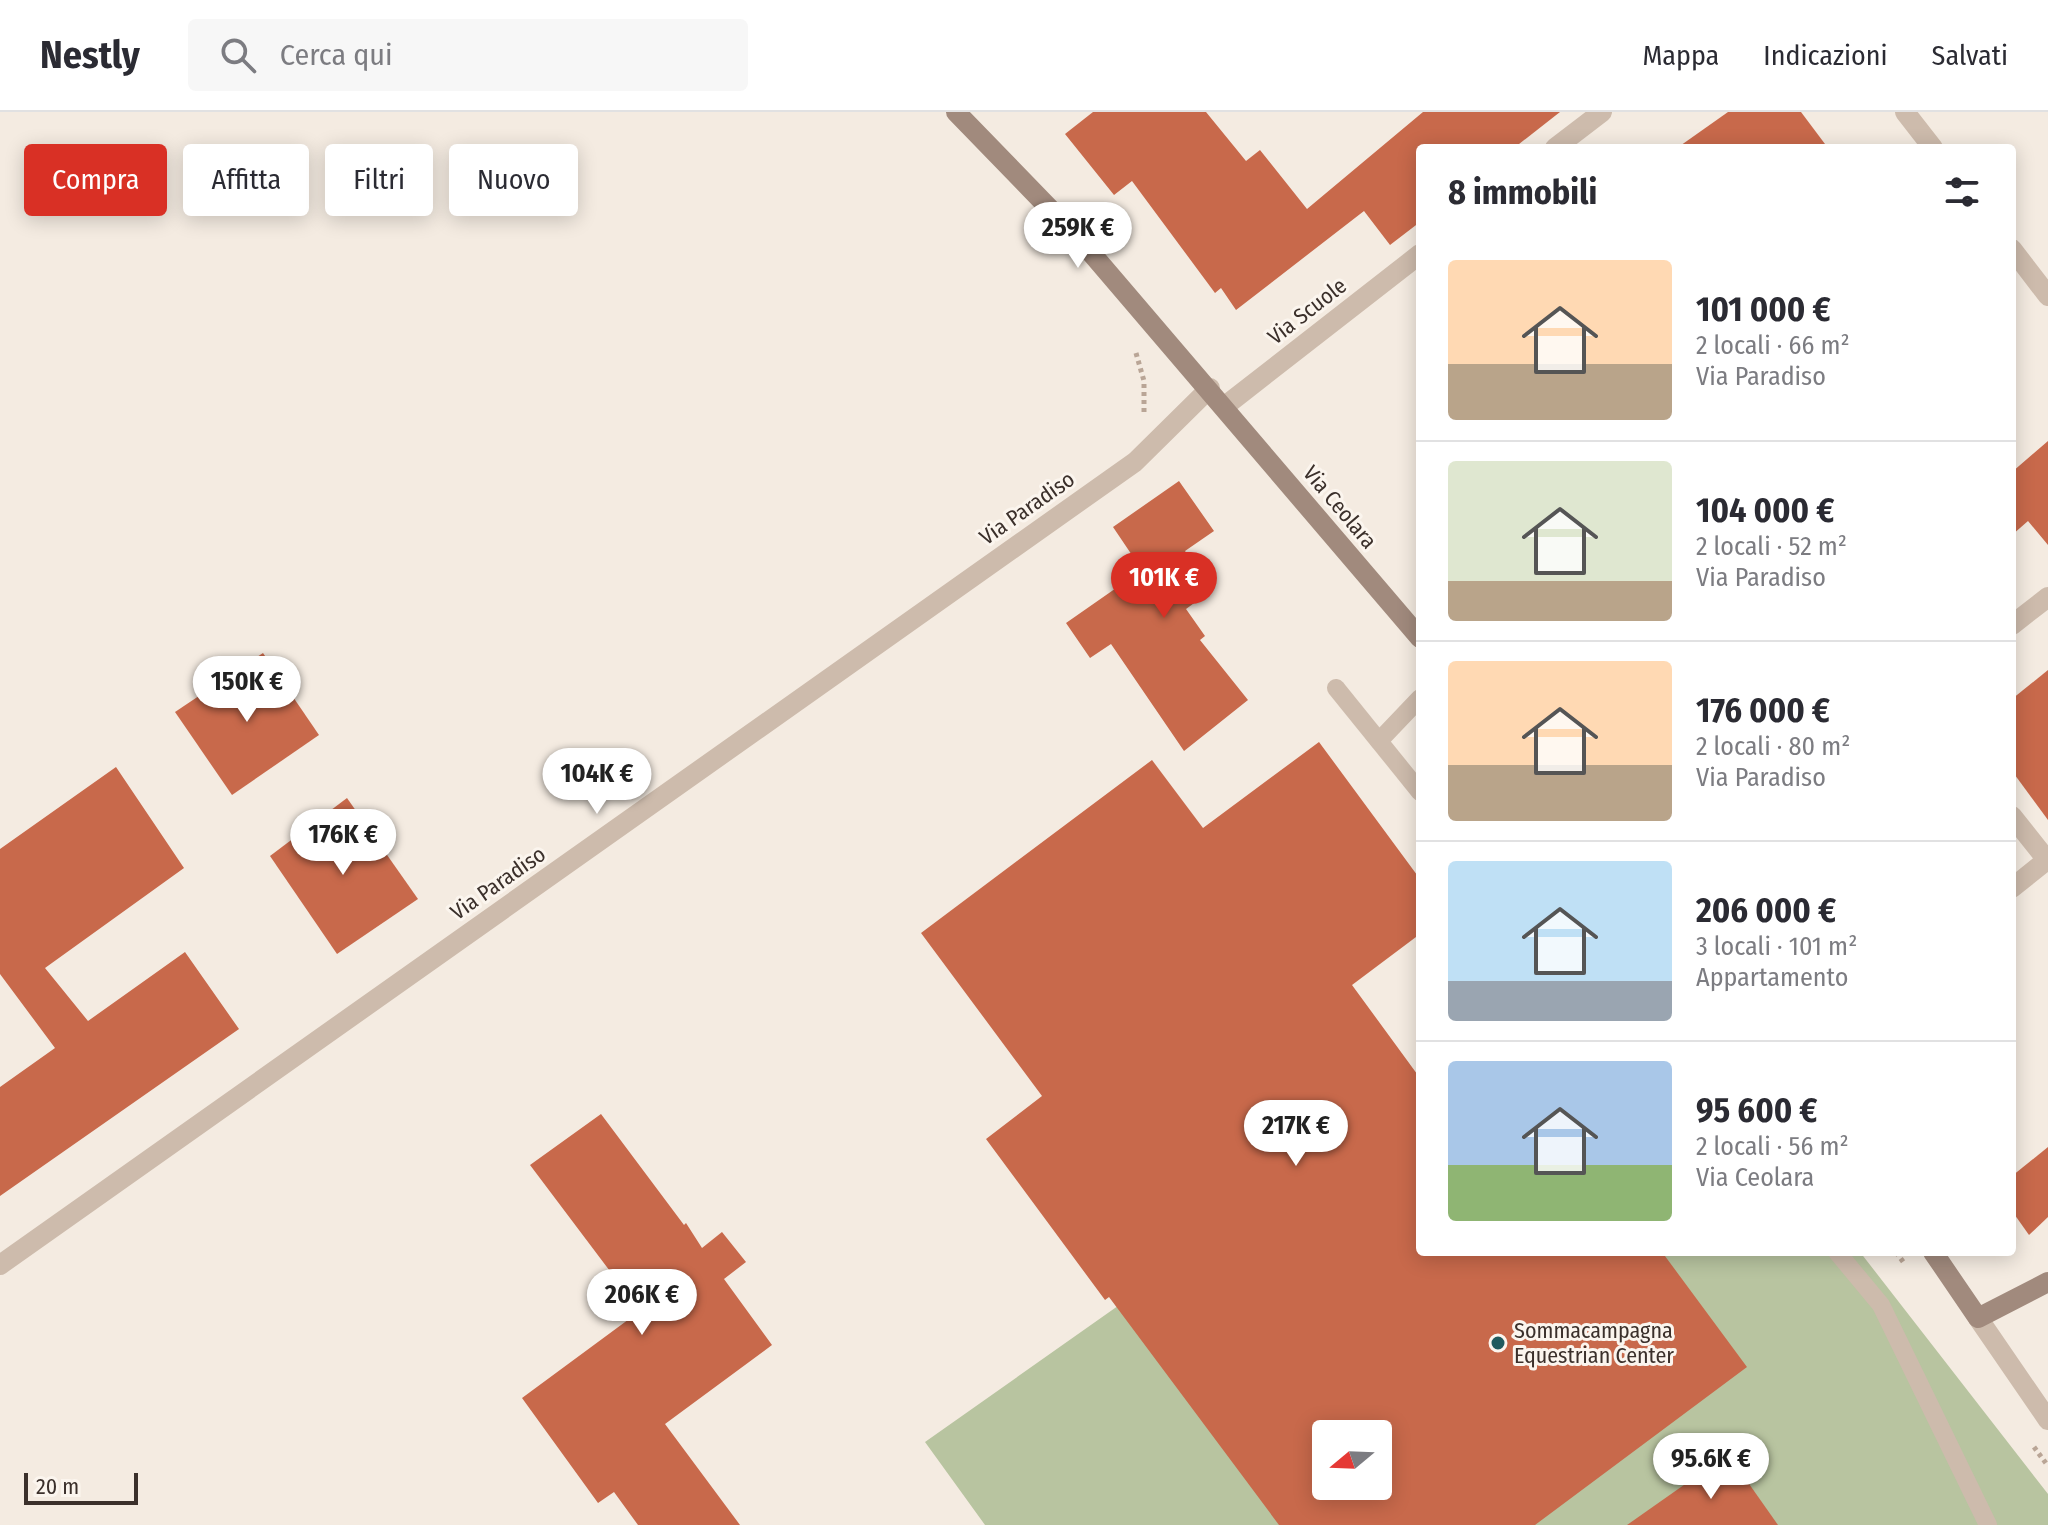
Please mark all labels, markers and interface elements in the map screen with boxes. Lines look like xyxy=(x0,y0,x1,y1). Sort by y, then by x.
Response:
search box xyxy=(188,19,748,91)
text: Nestly xyxy=(40,32,140,78)
icon: search xyxy=(216,33,260,77)
text: Cerca qui xyxy=(280,37,392,73)
text: Mappa xyxy=(1642,39,1719,72)
text: Indicazioni xyxy=(1763,39,1888,72)
text: Salvati xyxy=(1932,39,2008,72)
chip: Compra xyxy=(24,144,167,216)
chip: Affitta xyxy=(183,144,309,216)
chip: Filtri xyxy=(325,144,433,216)
chip: Nuovo xyxy=(449,144,578,216)
icon: filters xyxy=(1940,170,1984,214)
text: 8 immobili xyxy=(1448,172,1597,213)
pin: 259K € xyxy=(1013,202,1143,270)
text: 259K € xyxy=(1042,212,1114,243)
street label: Via Scuole xyxy=(1262,272,1352,350)
text: 101 000 € xyxy=(1696,289,1831,330)
icon: home xyxy=(1512,292,1608,388)
text: 2 locali · 66 m² xyxy=(1696,330,1850,361)
text: Via Paradiso xyxy=(1696,361,1826,392)
street label: Via Ceolara xyxy=(1297,460,1383,554)
street label: Via Paradiso xyxy=(974,465,1080,551)
text: 104 000 € xyxy=(1696,490,1834,531)
icon: home xyxy=(1512,493,1608,589)
text: 2 locali · 52 m² xyxy=(1696,531,1847,562)
pin: 101K € xyxy=(1099,552,1229,620)
text: 101K € xyxy=(1129,562,1199,593)
text: Via Paradiso xyxy=(1696,562,1826,593)
pin: 150K € xyxy=(182,656,312,724)
text: 150K € xyxy=(211,666,283,697)
text: 176 000 € xyxy=(1696,690,1830,731)
icon: home xyxy=(1512,693,1608,789)
text: 2 locali · 80 m² xyxy=(1696,731,1850,762)
pin: 104K € xyxy=(532,748,662,816)
text: 104K € xyxy=(560,758,634,789)
text: Via Paradiso xyxy=(1696,762,1826,793)
pin: 176K € xyxy=(278,809,408,877)
text: 176K € xyxy=(308,819,378,850)
street label: Via Paradiso xyxy=(445,840,551,926)
text: 206 000 € xyxy=(1696,890,1836,931)
icon: home xyxy=(1512,893,1608,989)
text: 3 locali · 101 m² xyxy=(1696,931,1857,962)
text: Appartamento xyxy=(1696,962,1848,993)
text: 95 600 € xyxy=(1696,1090,1818,1131)
icon: home xyxy=(1512,1093,1608,1189)
pin: 217K € xyxy=(1231,1100,1361,1168)
text: 217K € xyxy=(1262,1110,1330,1141)
text: 2 locali · 56 m² xyxy=(1696,1131,1849,1162)
text: Via Ceolara xyxy=(1696,1162,1814,1193)
pin: 206K € xyxy=(577,1269,707,1337)
text: 206K € xyxy=(605,1279,679,1310)
place label: Sommacampagna Equestrian Center xyxy=(1514,1317,1674,1369)
marker: Sommacampagna Equestrian Center xyxy=(1489,1334,1507,1352)
north arrow xyxy=(1312,1420,1392,1500)
map controls xyxy=(1312,1420,1392,1500)
pin: 95.6K € xyxy=(1637,1433,1785,1501)
text: 95.6K € xyxy=(1671,1443,1751,1474)
scale bar xyxy=(24,1469,138,1505)
text: 20 m xyxy=(36,1473,79,1500)

